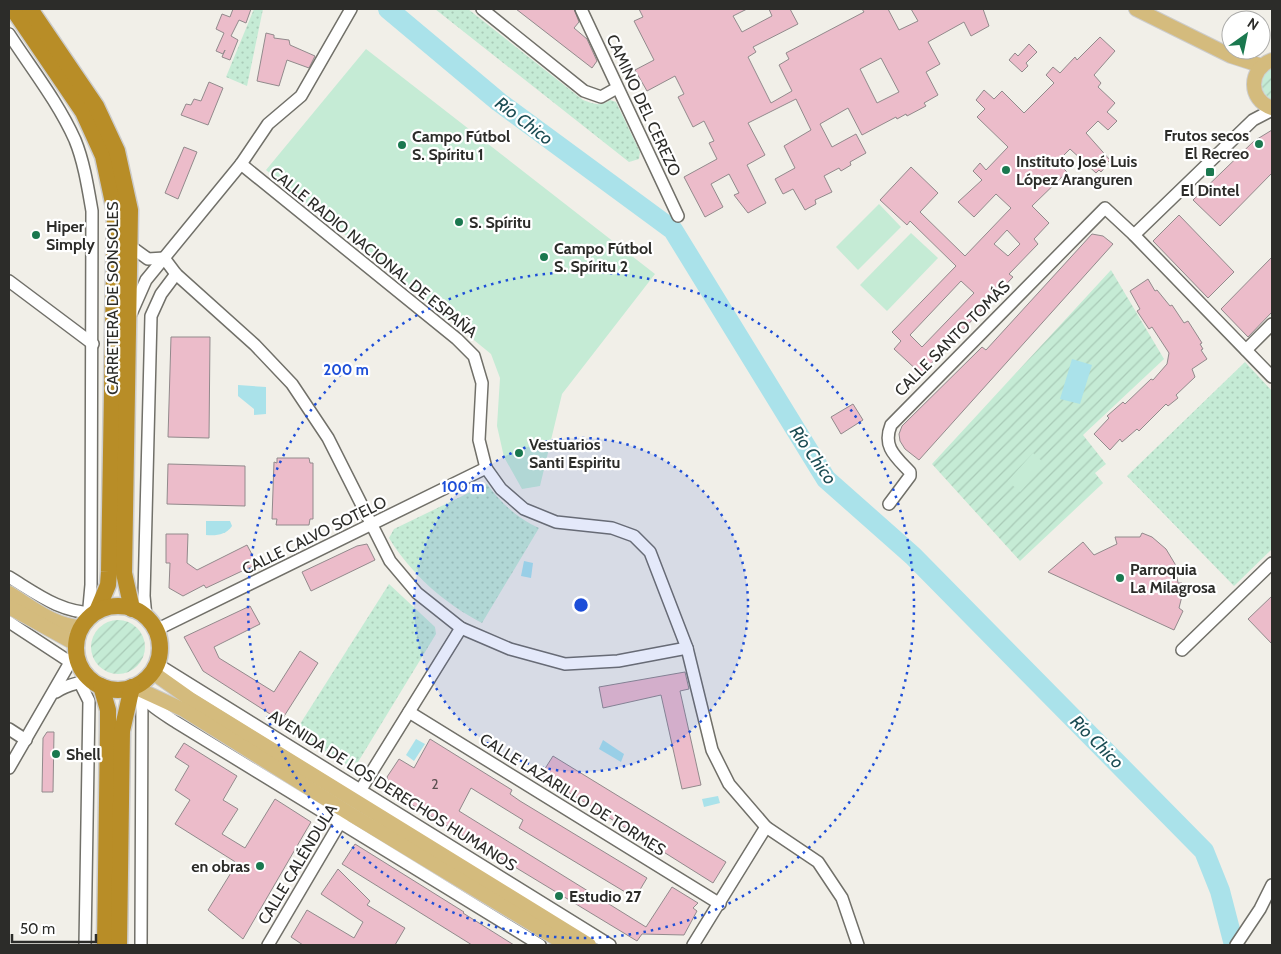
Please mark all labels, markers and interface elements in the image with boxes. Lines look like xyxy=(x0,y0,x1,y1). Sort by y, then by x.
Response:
north arrow xyxy=(1221,10,1271,60)
text: N xyxy=(1244,14,1262,34)
street label: CAMINO DEL CEREZO xyxy=(602,31,685,179)
water label: Río Chico xyxy=(491,92,557,150)
place label: Frutos secos El Recreo xyxy=(1164,126,1249,163)
place label: Campo Fútbol S. Spíritu 1 xyxy=(412,127,510,164)
marker: Frutos secos El Recreo xyxy=(1253,138,1265,150)
marker: Campo Fútbol S. Spíritu 1 xyxy=(396,139,408,151)
place label: Instituto José Luis López Aranguren xyxy=(1016,152,1137,189)
street label: CALLE RADIO NACIONAL DE ESPAÑA xyxy=(266,163,481,342)
marker: Instituto José Luis López Aranguren xyxy=(1000,164,1012,176)
marker: El Dintel xyxy=(1204,166,1216,178)
place label: El Dintel xyxy=(1181,181,1239,200)
street label: CARRETERA DE SONSOLES xyxy=(103,201,122,395)
place label: S. Spíritu xyxy=(469,213,531,232)
marker: S. Spíritu xyxy=(453,216,465,228)
place label: Hiper Simply xyxy=(46,217,95,254)
marker: Hiper Simply xyxy=(30,229,42,241)
place label: Campo Fútbol S. Spíritu 2 xyxy=(554,239,652,276)
marker: Campo Fútbol S. Spíritu 2 xyxy=(538,251,550,263)
street label: CALLE SANTO TOMÁS xyxy=(891,277,1014,400)
text: 200 m xyxy=(323,361,369,379)
water label: Río Chico xyxy=(785,421,841,489)
place label: Vestuarios Santi Espiritu xyxy=(529,435,620,472)
marker: Vestuarios Santi Espiritu xyxy=(513,447,525,459)
text: 100 m xyxy=(441,478,485,496)
street label: CALLE CALVO SOTELO xyxy=(239,492,390,579)
place label: Parroquia La Milagrosa xyxy=(1130,560,1216,597)
marker: Parroquia La Milagrosa xyxy=(1114,572,1126,584)
centre of rings xyxy=(572,596,590,614)
street label: AVENIDA DE LOS DERECHOS HUMANOS xyxy=(265,706,520,875)
water label: Río Chico xyxy=(1066,711,1128,773)
street label: CALLE LAZARILLO DE TORMES xyxy=(476,729,669,860)
place label: Shell xyxy=(66,745,101,764)
marker: Shell xyxy=(50,748,62,760)
house number: 2 xyxy=(431,775,439,793)
street label: CALLE CALÉNDULA xyxy=(254,800,341,928)
place label: en obras xyxy=(191,857,250,876)
marker: en obras xyxy=(254,860,266,872)
place label: Estudio 27 xyxy=(569,887,642,906)
marker: Estudio 27 xyxy=(553,890,565,902)
scale bar xyxy=(12,912,96,944)
text: 50 m xyxy=(20,920,55,938)

